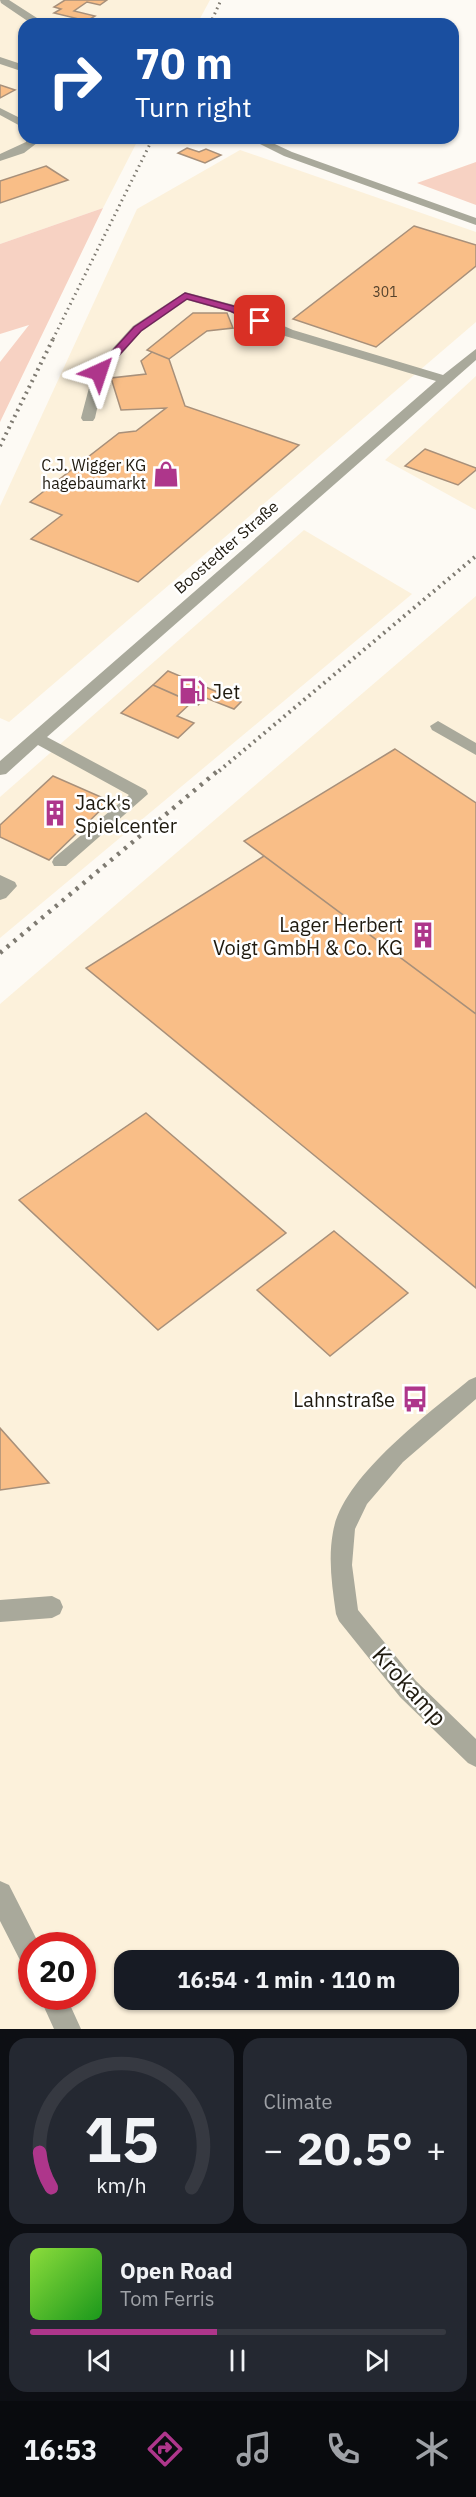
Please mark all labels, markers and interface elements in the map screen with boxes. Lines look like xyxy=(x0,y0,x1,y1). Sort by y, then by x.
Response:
text: 70 m xyxy=(135,36,233,91)
icon: right xyxy=(36,42,114,120)
text: Turn right xyxy=(135,89,252,124)
house number: 301 xyxy=(372,283,398,301)
pin xyxy=(234,295,285,346)
icon: arrive xyxy=(243,304,276,337)
position arrow xyxy=(67,340,131,404)
place label: C.J. Wigger KG hagebaumarkt xyxy=(41,455,146,493)
shop icon: C.J. Wigger KG hagebaumarkt xyxy=(151,459,181,489)
street label: Boostedter Straße xyxy=(170,496,283,598)
fuel station icon: Jet xyxy=(177,676,207,706)
place label: Jet xyxy=(212,678,240,705)
place label: Jack's Spielcenter xyxy=(75,789,177,839)
building icon: Jack's Spielcenter xyxy=(40,798,70,828)
place label: Lager Herbert Voigt GmbH & Co. KG xyxy=(213,911,403,961)
building icon: Lager Herbert Voigt GmbH & Co. KG xyxy=(408,920,438,950)
bus stop icon: Lahnstraße xyxy=(400,1384,430,1414)
place label: Lahnstraße xyxy=(293,1386,395,1413)
street label: Krokamp xyxy=(366,1639,454,1733)
speed limit sign: 20 xyxy=(18,1932,96,2010)
text: 16:54 · 1 min · 110 m xyxy=(177,1965,396,1994)
text: Climate xyxy=(264,2088,332,2115)
text: 15 xyxy=(84,2098,159,2179)
text: 20.5° xyxy=(297,2119,413,2177)
text: − xyxy=(264,2128,283,2171)
text: + xyxy=(426,2128,446,2171)
text: km/h xyxy=(96,2171,146,2199)
text: Open Road xyxy=(120,2256,233,2285)
text: Tom Ferris xyxy=(120,2285,215,2312)
icon: previous xyxy=(83,2344,116,2377)
icon: pause xyxy=(221,2344,254,2377)
icon: next xyxy=(360,2344,393,2377)
icon: directions xyxy=(144,2428,186,2470)
icon: music xyxy=(233,2428,275,2470)
icon: phone xyxy=(322,2428,364,2470)
icon: climate xyxy=(411,2428,453,2470)
text: 16:53 xyxy=(23,2432,97,2467)

